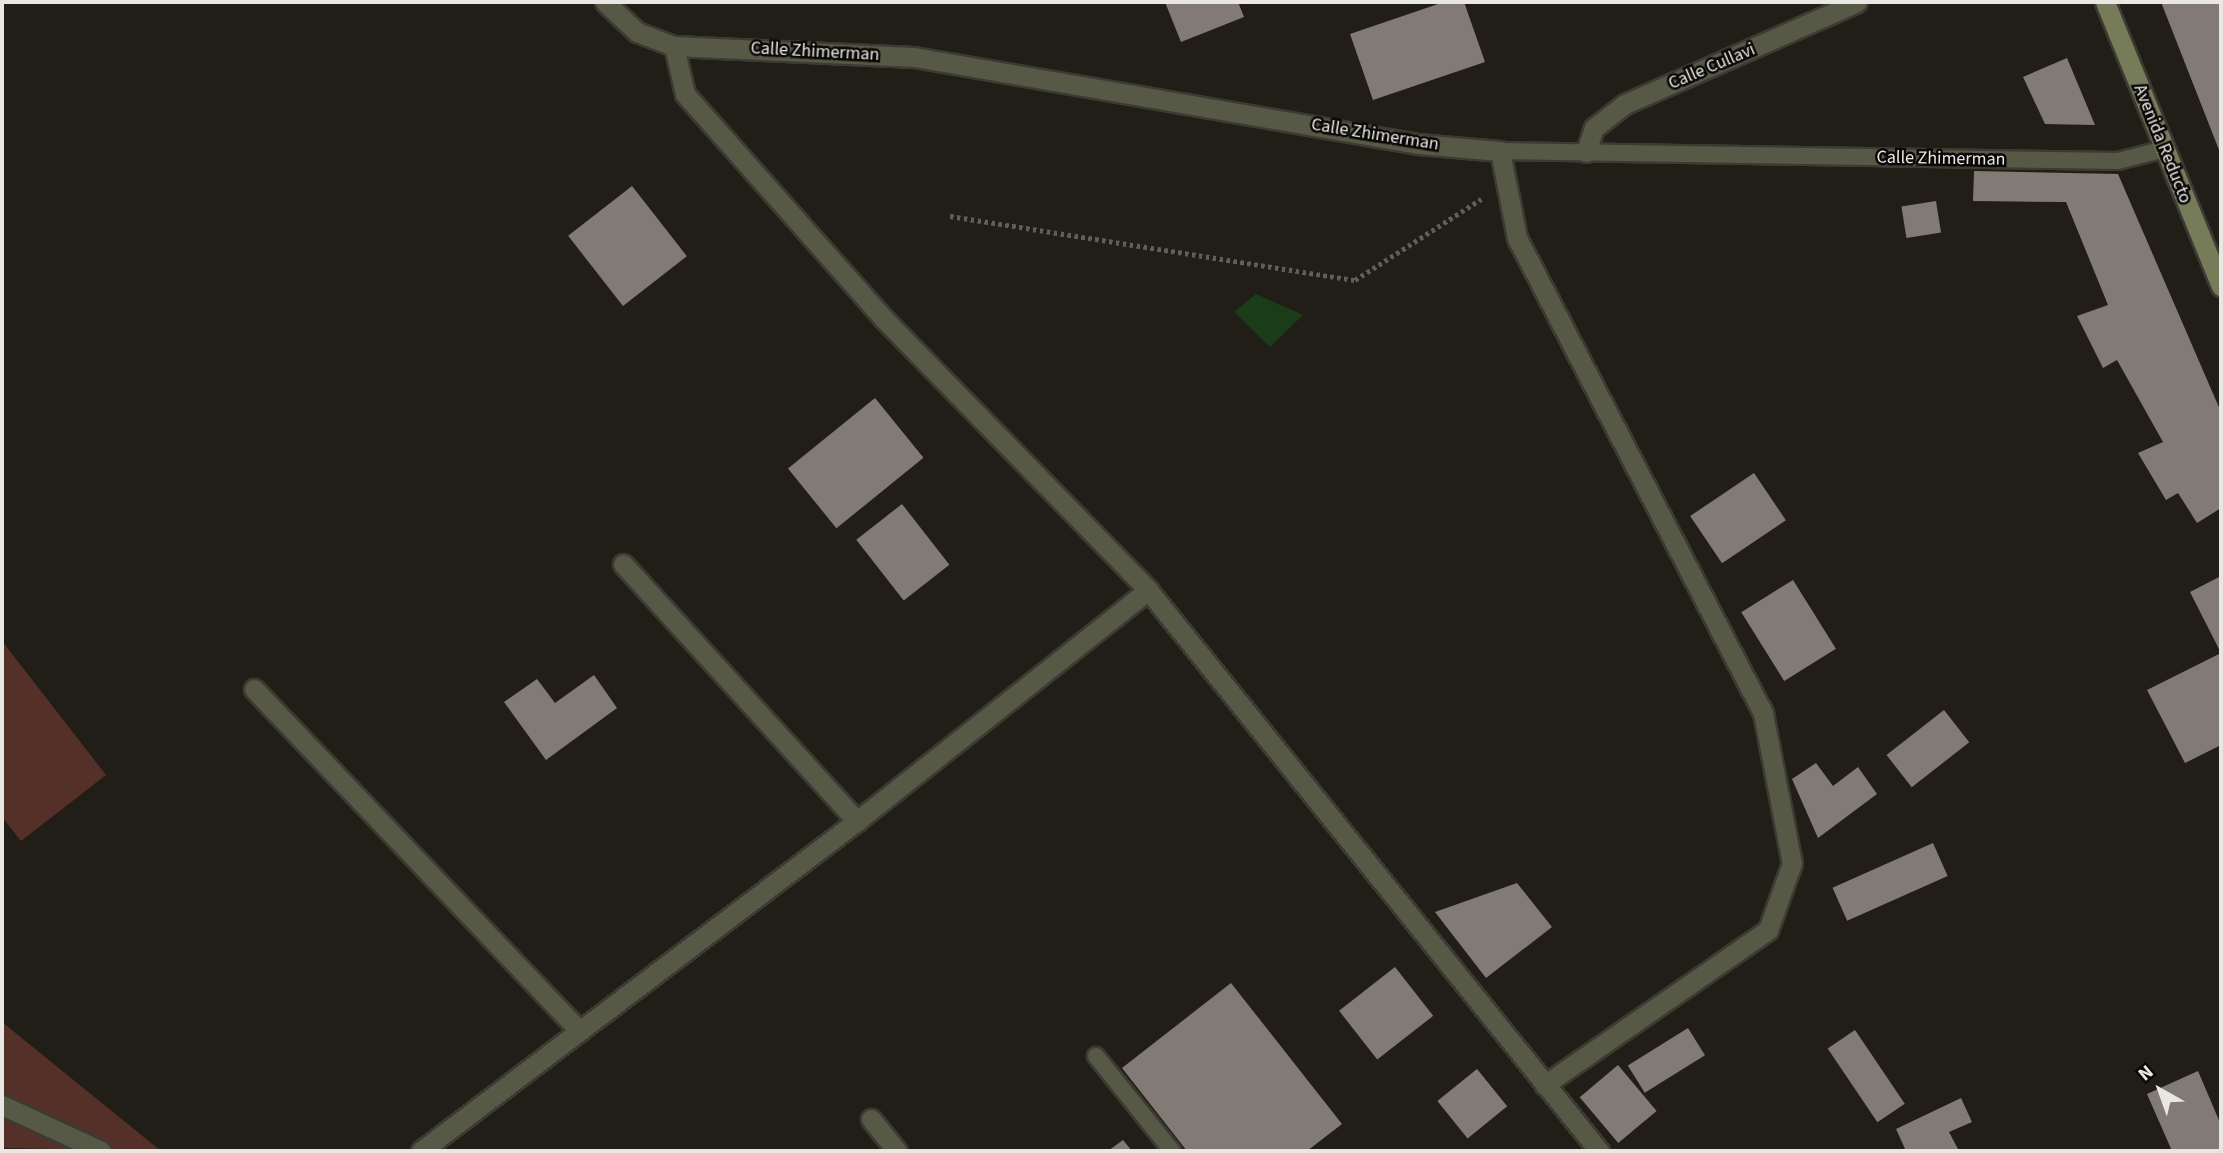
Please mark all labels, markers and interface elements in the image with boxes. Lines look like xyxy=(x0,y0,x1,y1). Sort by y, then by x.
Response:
street label: Calle Zhimerman xyxy=(750,38,880,66)
street label: Calle Cullavi xyxy=(1665,39,1759,95)
street label: Avenida Reducto xyxy=(2128,81,2196,207)
street label: Calle Zhimerman xyxy=(1310,114,1440,156)
street label: Calle Zhimerman xyxy=(1876,147,2006,171)
north arrow xyxy=(2125,1055,2195,1125)
text: N xyxy=(2133,1059,2160,1088)

